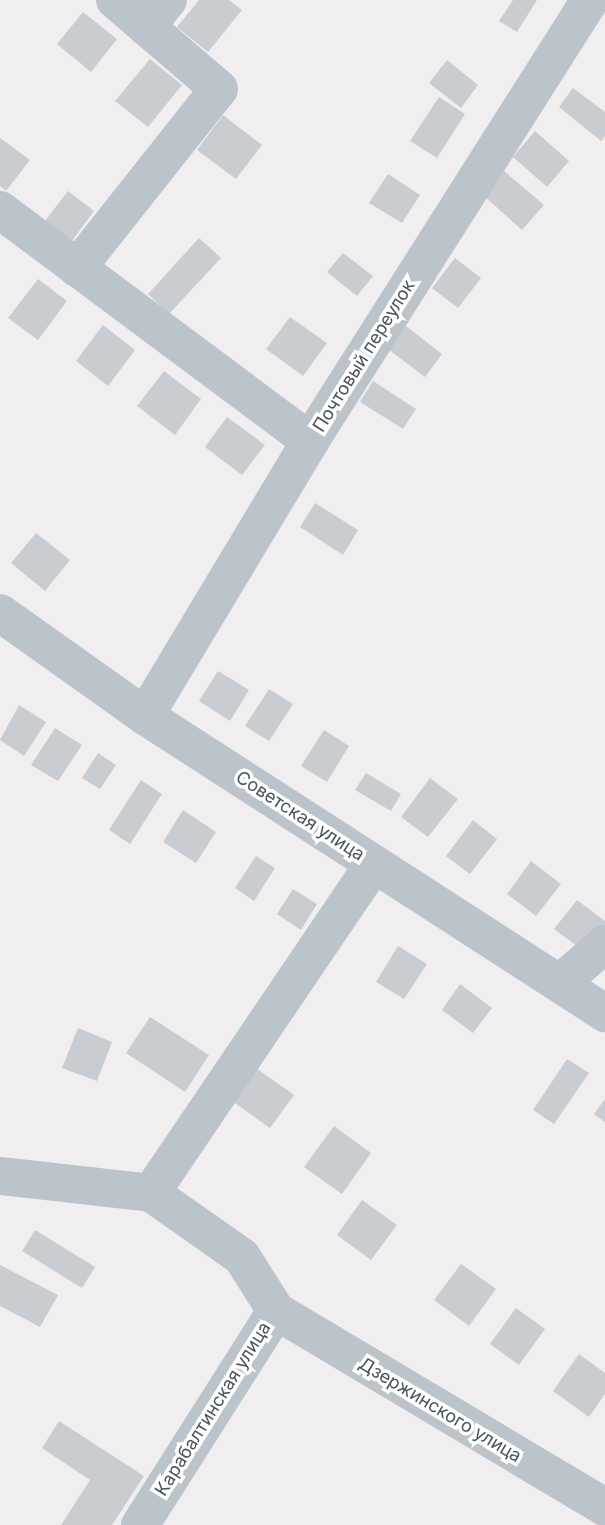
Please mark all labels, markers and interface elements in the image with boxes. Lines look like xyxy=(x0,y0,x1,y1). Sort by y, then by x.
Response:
street label: Почтовый переулок xyxy=(308,276,420,436)
street label: Советская улица xyxy=(232,766,368,866)
street label: Карабалтинская улица xyxy=(151,1318,275,1500)
street label: Дзержинского улица xyxy=(355,1353,525,1467)

